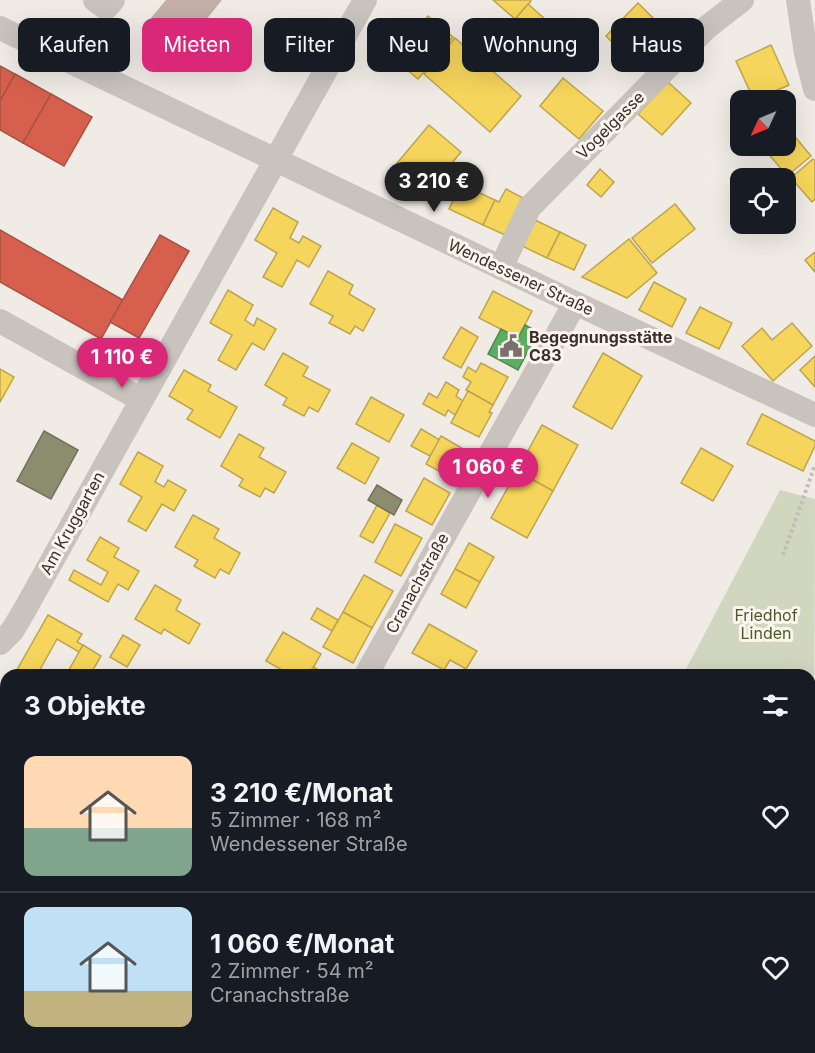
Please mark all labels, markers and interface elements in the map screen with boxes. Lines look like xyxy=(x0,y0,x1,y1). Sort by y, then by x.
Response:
chip: Kaufen xyxy=(18,18,130,72)
chip: Mieten xyxy=(142,18,252,72)
chip: Filter xyxy=(264,18,355,72)
chip: Neu xyxy=(367,18,450,72)
chip: Wohnung xyxy=(462,18,599,72)
chip: Haus xyxy=(611,18,704,72)
street label: Vogelgasse xyxy=(572,87,648,163)
north arrow xyxy=(730,90,796,156)
map controls xyxy=(730,90,796,234)
pin: 3 210 € xyxy=(379,162,489,213)
button: locate xyxy=(730,168,796,234)
text: 3 210 € xyxy=(399,169,469,193)
street label: Wendessener Straße xyxy=(445,235,597,319)
place label: Begegnungsstätte C83 xyxy=(529,327,673,365)
public building icon: Begegnungsstätte C83 xyxy=(498,333,524,359)
pin: 1 110 € xyxy=(67,338,177,389)
text: 1 110 € xyxy=(91,345,153,369)
pin: 1 060 € xyxy=(433,448,543,499)
text: 1 060 € xyxy=(452,455,524,479)
street label: Am Kruggarten xyxy=(35,468,109,578)
street label: Cranachstraße xyxy=(381,529,453,637)
park label: Friedhof Linden xyxy=(734,605,798,643)
icon: filters xyxy=(759,689,792,722)
text: 3 Objekte xyxy=(24,690,146,721)
text: 3 210 €/Monat xyxy=(210,777,393,808)
icon: home xyxy=(72,780,144,852)
icon: heart xyxy=(759,800,792,833)
text: 5 Zimmer · 168 m² xyxy=(210,808,381,832)
text: Wendessener Straße xyxy=(210,832,408,856)
text: 1 060 €/Monat xyxy=(210,928,394,959)
icon: home xyxy=(72,931,144,1003)
icon: heart xyxy=(759,951,792,984)
text: 2 Zimmer · 54 m² xyxy=(210,959,374,983)
text: Cranachstraße xyxy=(210,983,350,1007)

